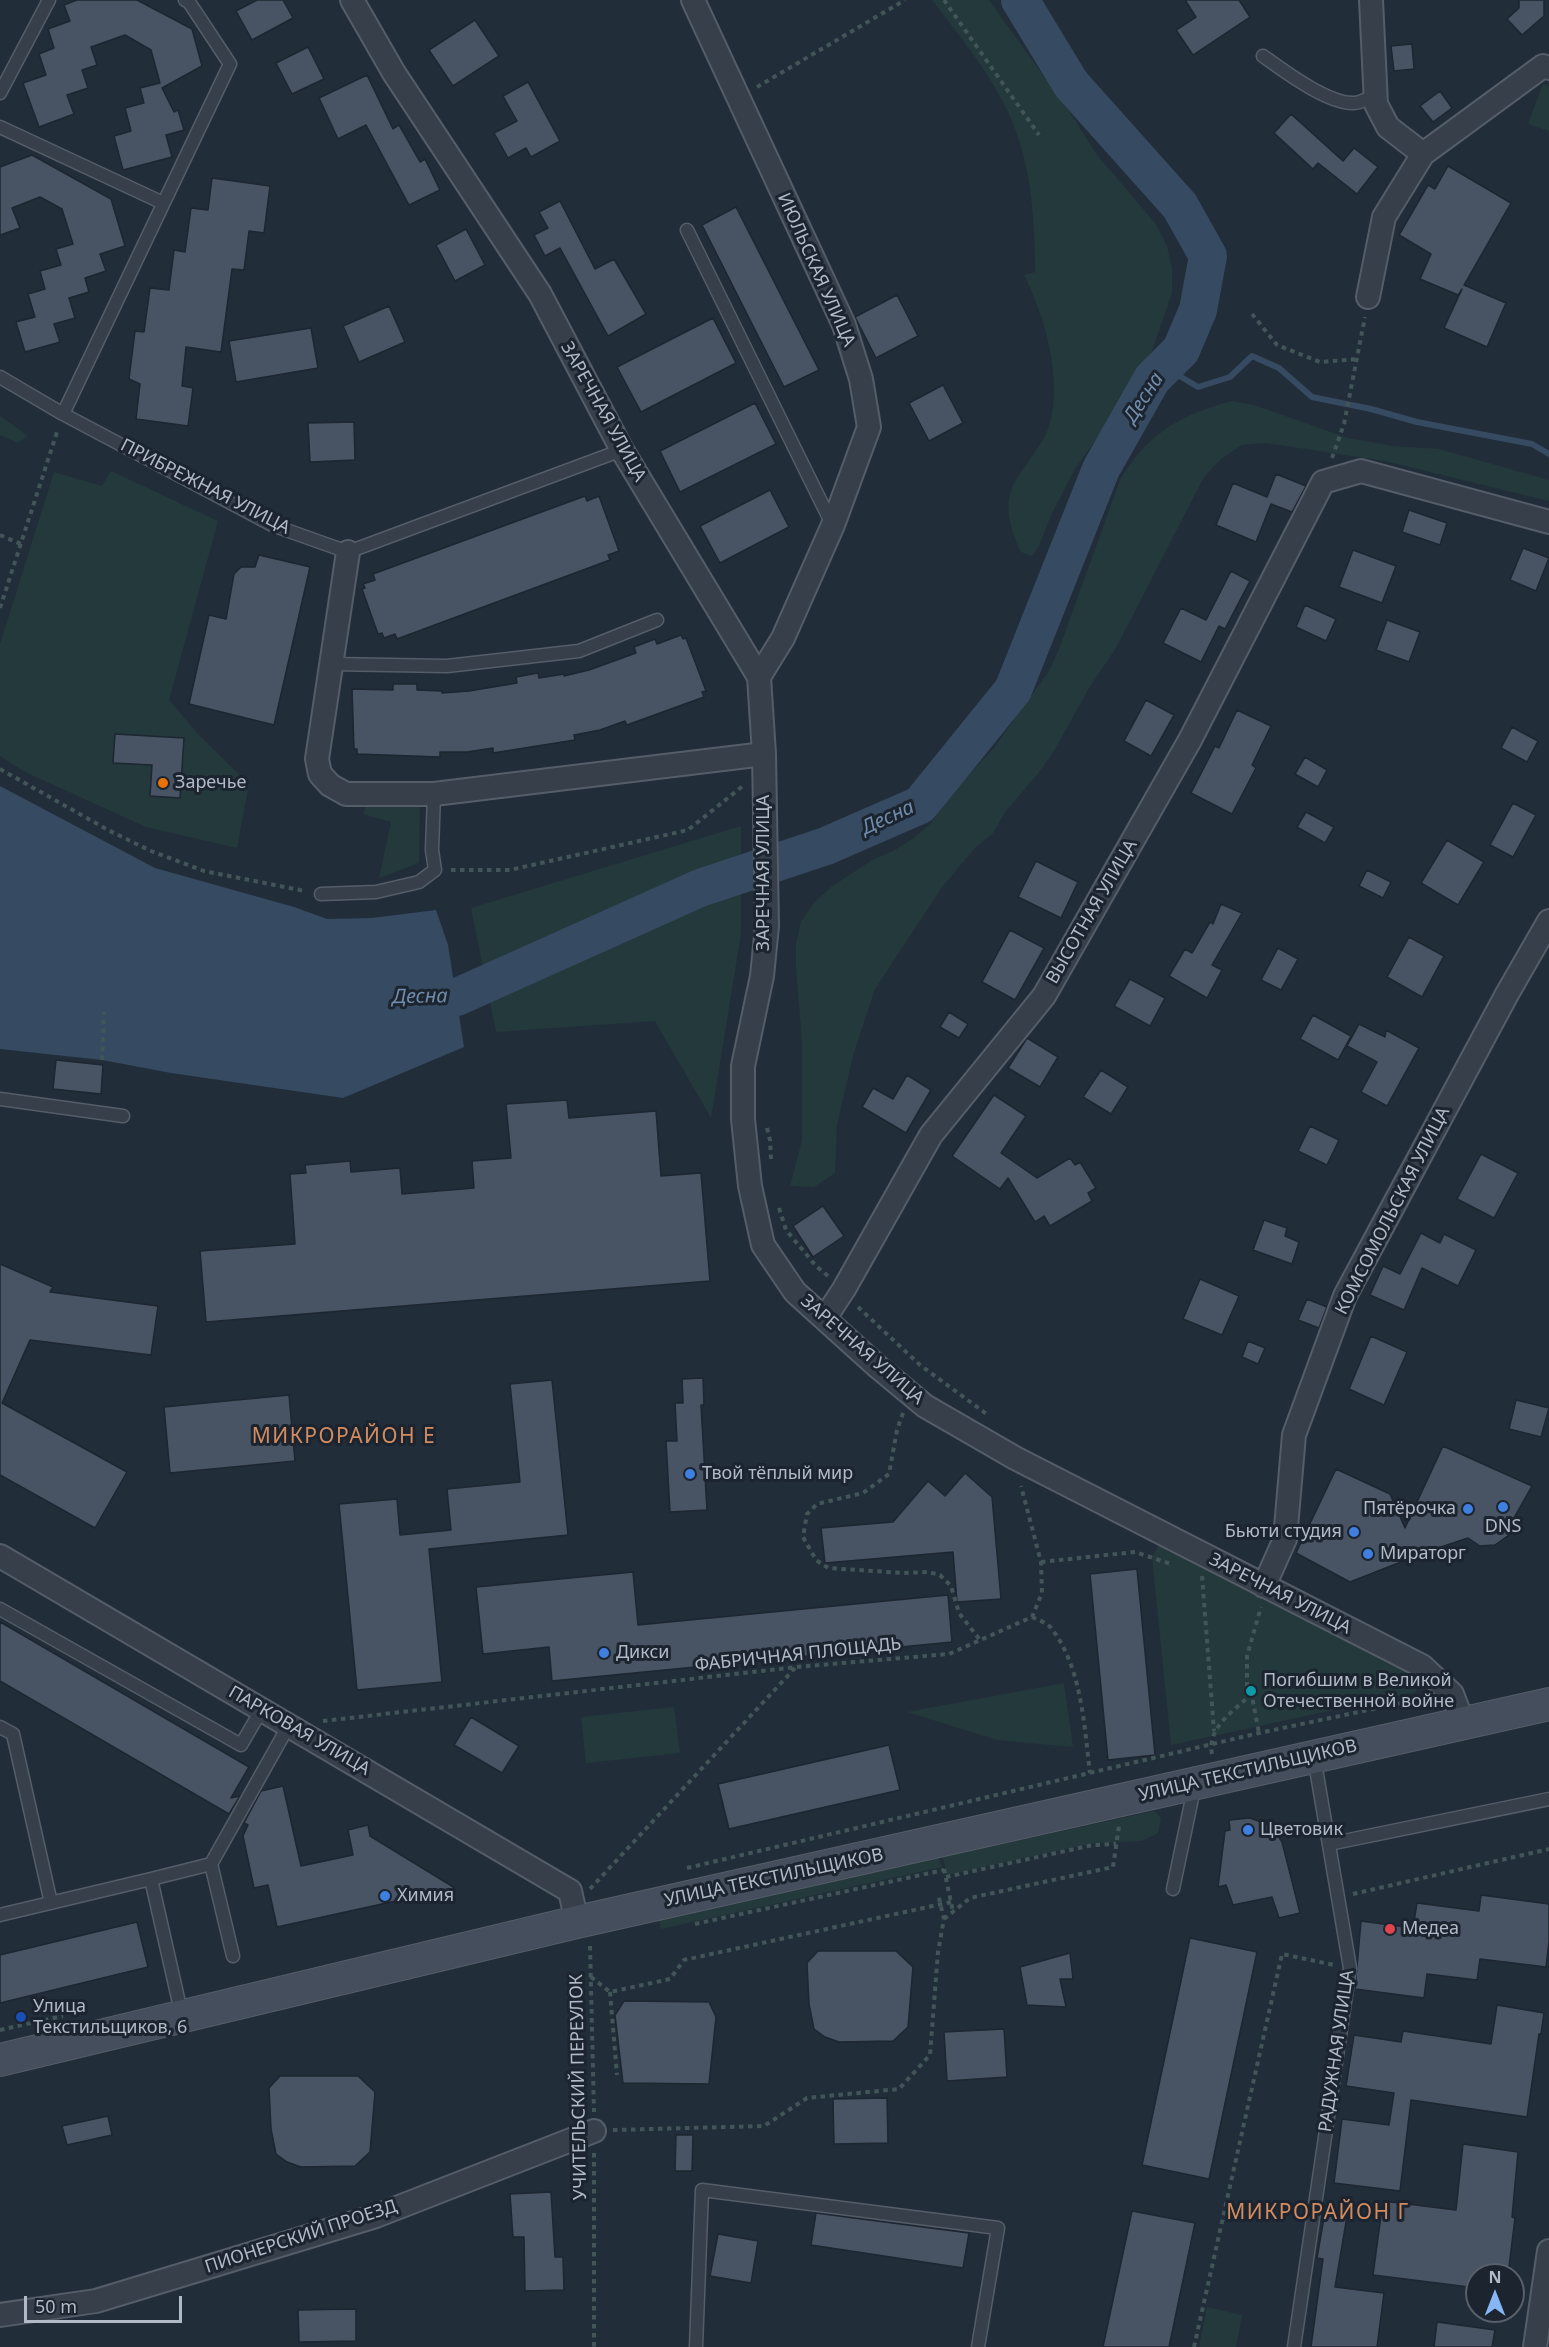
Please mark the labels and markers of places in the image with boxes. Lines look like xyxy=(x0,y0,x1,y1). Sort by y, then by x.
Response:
place label: Заречье xyxy=(175,772,246,794)
marker: Заречье xyxy=(156,776,170,790)
place label: Твой тёплый мир xyxy=(702,1463,853,1485)
marker: Твой тёплый мир xyxy=(683,1467,697,1481)
place label: Пятёрочка xyxy=(1363,1498,1456,1520)
marker: DNS xyxy=(1496,1500,1510,1514)
marker: Пятёрочка xyxy=(1461,1502,1475,1516)
place label: DNS xyxy=(1485,1516,1521,1538)
place label: Бьюти студия xyxy=(1225,1521,1342,1543)
marker: Бьюти студия xyxy=(1347,1525,1361,1539)
place label: Мираторг xyxy=(1380,1543,1466,1565)
marker: Мираторг xyxy=(1361,1547,1375,1561)
place label: Дикси xyxy=(616,1642,670,1664)
marker: Дикси xyxy=(597,1646,611,1660)
place label: Погибшим в Великой Отечественной войне xyxy=(1263,1670,1454,1712)
marker: Погибшим в Великой Отечественной войне xyxy=(1244,1684,1258,1698)
place label: Цветовик xyxy=(1260,1819,1343,1841)
marker: Цветовик xyxy=(1241,1823,1255,1837)
place label: Химия xyxy=(397,1885,454,1907)
marker: Химия xyxy=(378,1889,392,1903)
place label: Медеа xyxy=(1402,1918,1459,1940)
marker: Медеа xyxy=(1383,1922,1397,1936)
place label: Улица Текстильщиков, 6 xyxy=(33,1996,187,2038)
marker: Улица Текстильщиков, 6 xyxy=(14,2010,28,2024)

